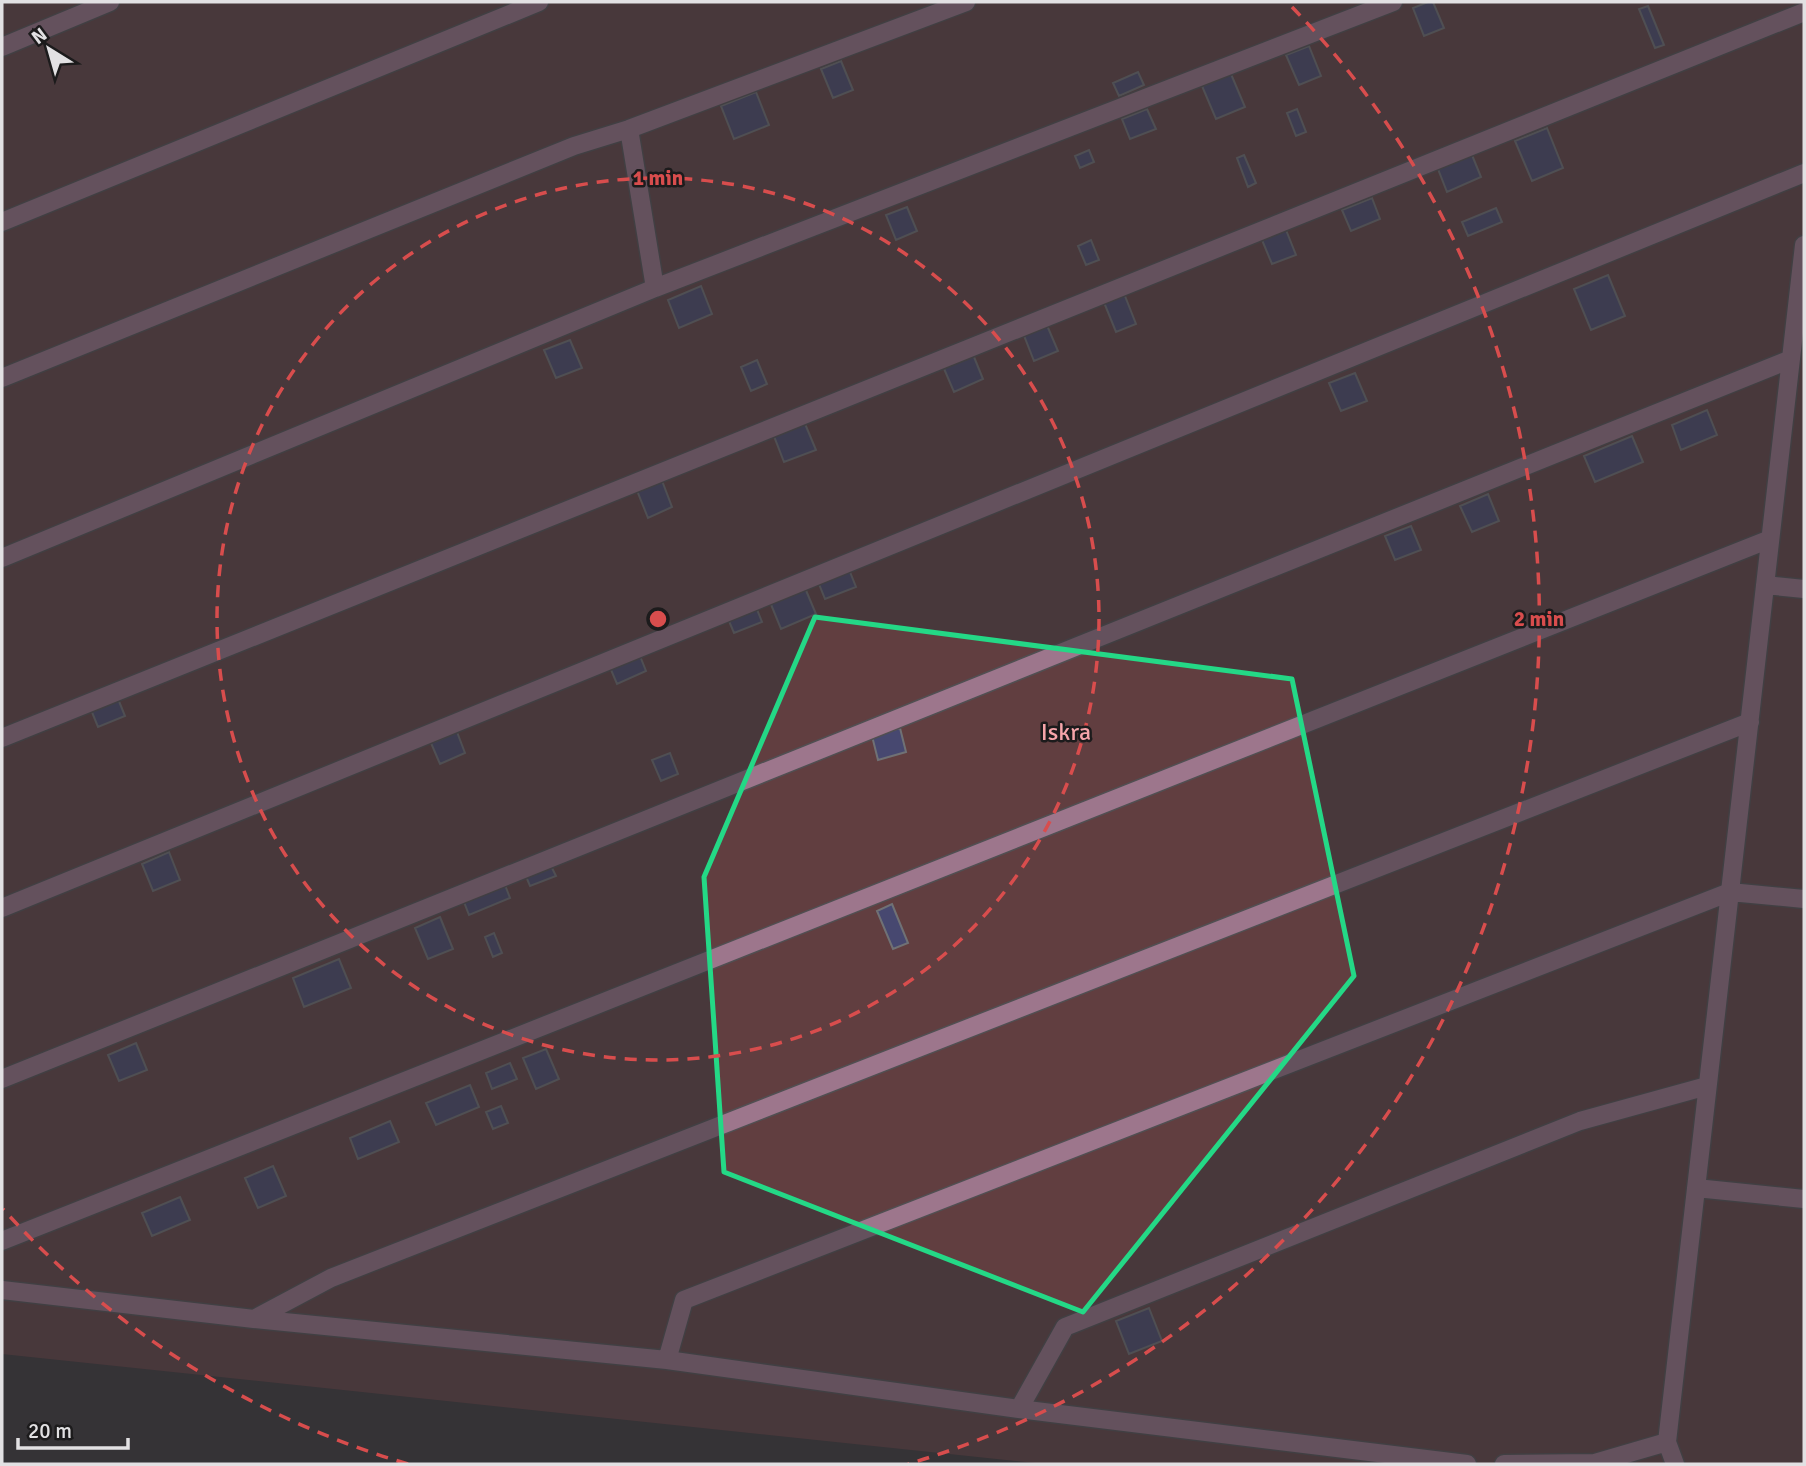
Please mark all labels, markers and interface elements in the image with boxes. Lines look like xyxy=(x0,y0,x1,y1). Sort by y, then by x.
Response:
north arrow xyxy=(14,14,84,84)
text: N xyxy=(27,23,52,50)
text: 1 min xyxy=(633,165,683,191)
text: 2 min xyxy=(1514,606,1564,632)
centre of rings xyxy=(646,607,670,631)
park label: Iskra xyxy=(1041,717,1091,747)
scale bar xyxy=(18,1406,128,1450)
text: 20 m xyxy=(28,1418,72,1444)

